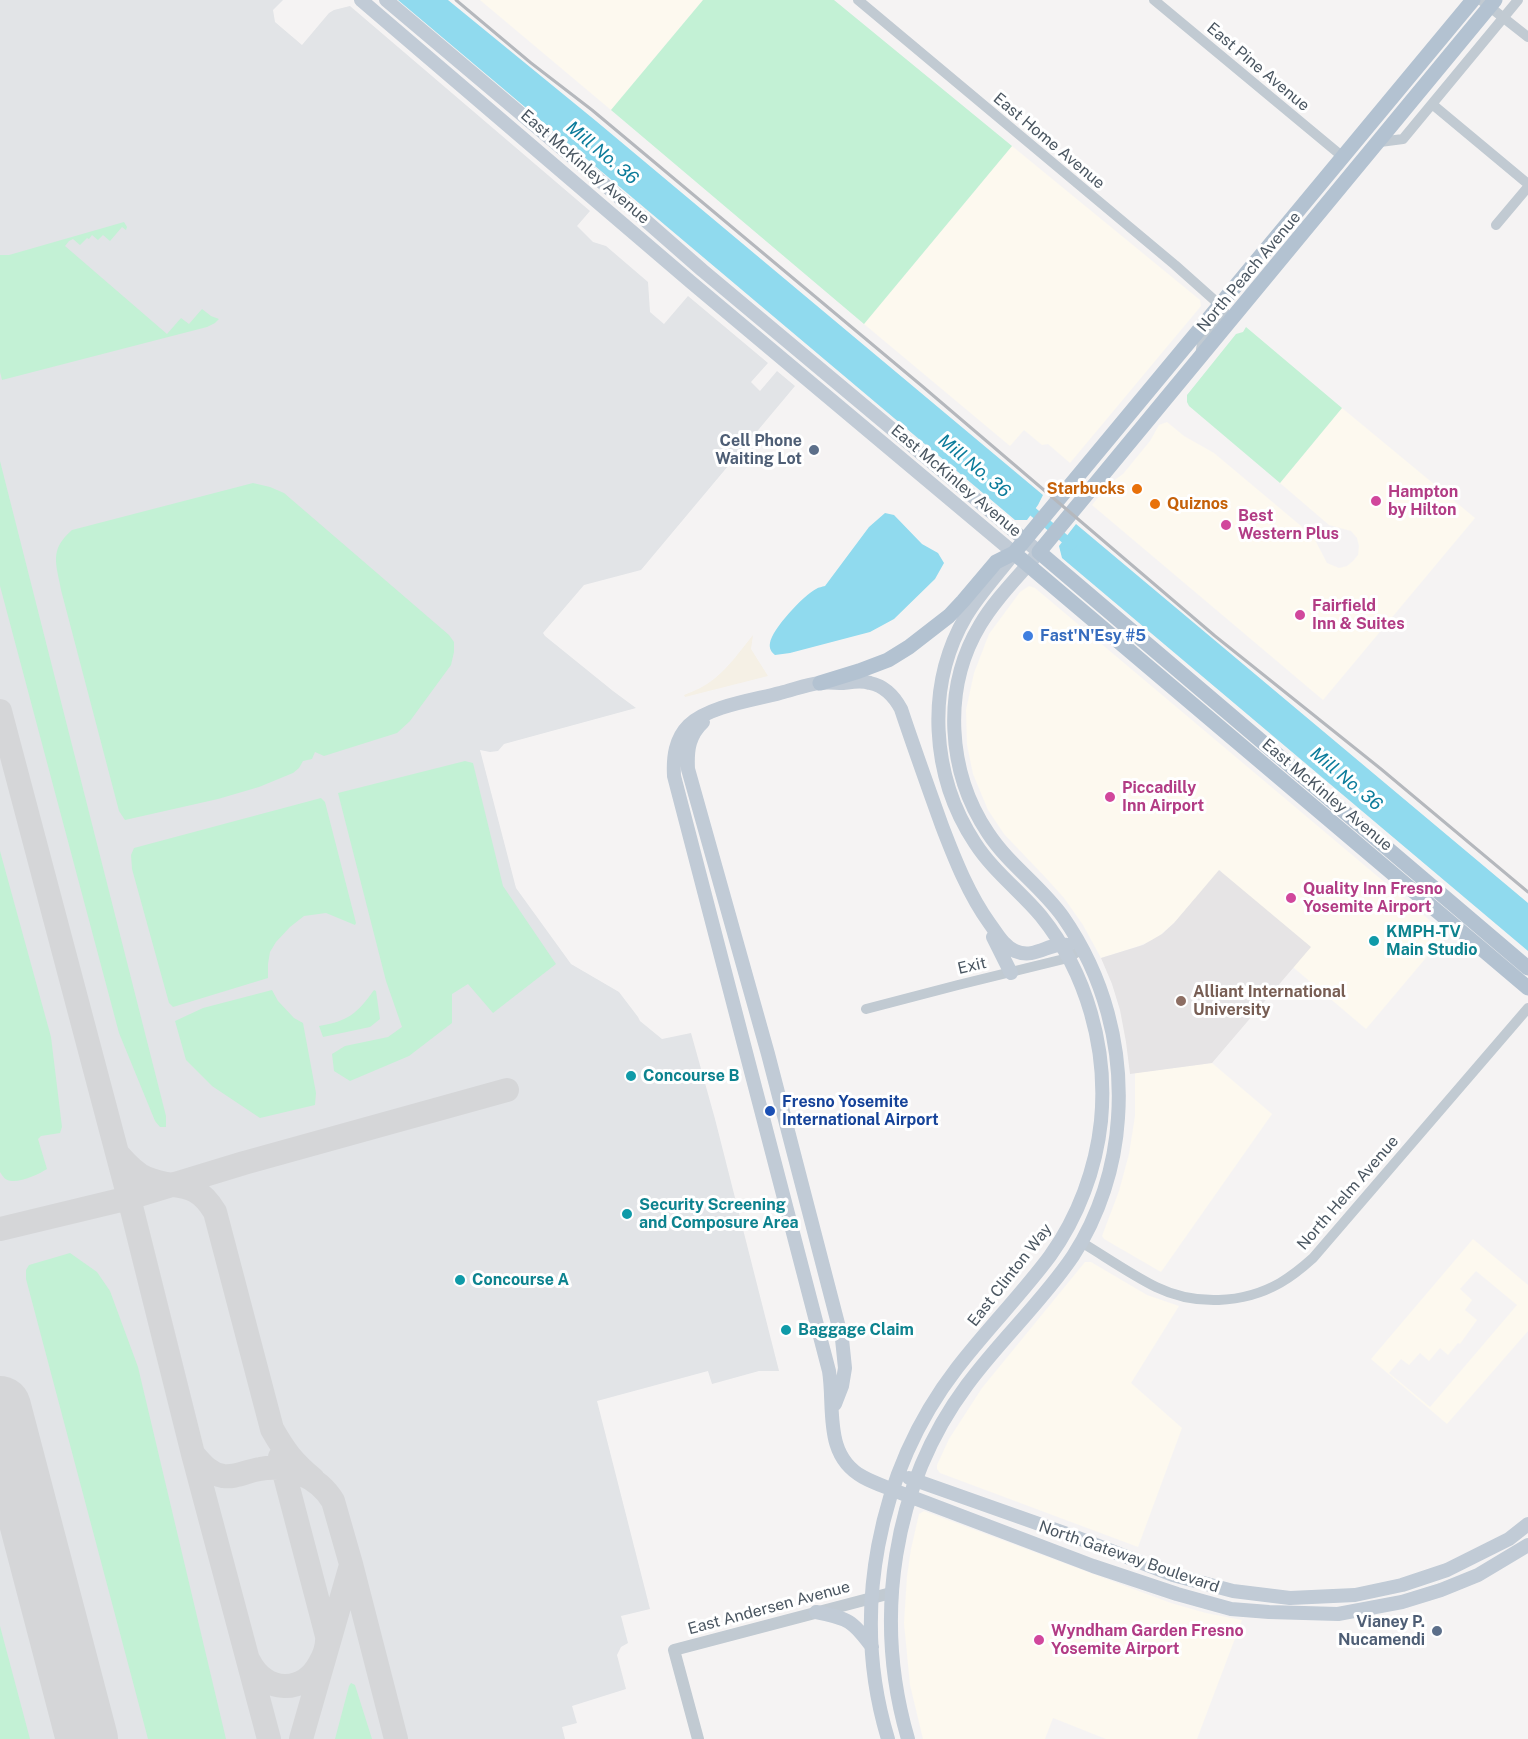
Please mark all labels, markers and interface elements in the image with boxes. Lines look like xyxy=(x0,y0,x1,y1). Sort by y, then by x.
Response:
street label: East Pine Avenue xyxy=(1203,19,1313,115)
street label: East Home Avenue xyxy=(989,89,1109,193)
street label: East McKinley Avenue xyxy=(517,106,653,228)
water label: Mill No. 36 xyxy=(562,117,642,189)
street label: North Peach Avenue xyxy=(1193,208,1305,336)
street label: East McKinley Avenue xyxy=(887,421,1025,541)
water label: Mill No. 36 xyxy=(934,430,1014,502)
place label: Cell Phone Waiting Lot xyxy=(715,431,802,469)
marker: Cell Phone Waiting Lot xyxy=(807,443,821,457)
place label: Starbucks xyxy=(1047,479,1125,499)
marker: Starbucks xyxy=(1130,482,1144,496)
place label: Hampton by Hilton xyxy=(1388,482,1458,520)
place label: Quiznos xyxy=(1167,494,1228,514)
marker: Hampton by Hilton xyxy=(1369,494,1383,508)
marker: Quiznos xyxy=(1148,497,1162,511)
place label: Best Western Plus xyxy=(1238,506,1339,544)
marker: Best Western Plus xyxy=(1219,518,1233,532)
place label: Fairfield Inn & Suites xyxy=(1312,596,1405,634)
marker: Fairfield Inn & Suites xyxy=(1293,608,1307,622)
place label: Fast'N'Esy #5 xyxy=(1040,626,1146,646)
marker: Fast'N'Esy #5 xyxy=(1021,629,1035,643)
street label: East McKinley Avenue xyxy=(1258,735,1396,855)
water label: Mill No. 36 xyxy=(1306,743,1386,815)
place label: Piccadilly Inn Airport xyxy=(1122,778,1204,816)
marker: Piccadilly Inn Airport xyxy=(1103,790,1117,804)
place label: Quality Inn Fresno Yosemite Airport xyxy=(1303,879,1443,917)
marker: Quality Inn Fresno Yosemite Airport xyxy=(1284,891,1298,905)
place label: KMPH-TV Main Studio xyxy=(1386,922,1477,960)
marker: KMPH-TV Main Studio xyxy=(1367,934,1381,948)
street label: Exit xyxy=(956,953,988,979)
place label: Alliant International University xyxy=(1193,982,1346,1020)
marker: Alliant International University xyxy=(1174,994,1188,1008)
place label: Concourse B xyxy=(643,1066,739,1086)
marker: Concourse B xyxy=(624,1069,638,1083)
place label: Fresno Yosemite International Airport xyxy=(782,1092,939,1130)
marker: Fresno Yosemite International Airport xyxy=(763,1104,777,1118)
street label: North Helm Avenue xyxy=(1293,1132,1403,1254)
place label: Security Screening and Composure Area xyxy=(639,1195,799,1233)
marker: Security Screening and Composure Area xyxy=(620,1207,634,1221)
street label: East Clinton Way xyxy=(964,1220,1056,1330)
place label: Concourse A xyxy=(472,1270,569,1290)
marker: Concourse A xyxy=(453,1273,467,1287)
place label: Baggage Claim xyxy=(798,1320,914,1340)
marker: Baggage Claim xyxy=(779,1323,793,1337)
street label: North Gateway Boulevard xyxy=(1036,1517,1222,1597)
street label: East Andersen Avenue xyxy=(686,1577,852,1639)
place label: Vianey P. Nucamendi xyxy=(1338,1612,1425,1650)
place label: Wyndham Garden Fresno Yosemite Airport xyxy=(1051,1621,1244,1659)
marker: Vianey P. Nucamendi xyxy=(1430,1624,1444,1638)
marker: Wyndham Garden Fresno Yosemite Airport xyxy=(1032,1633,1046,1647)

